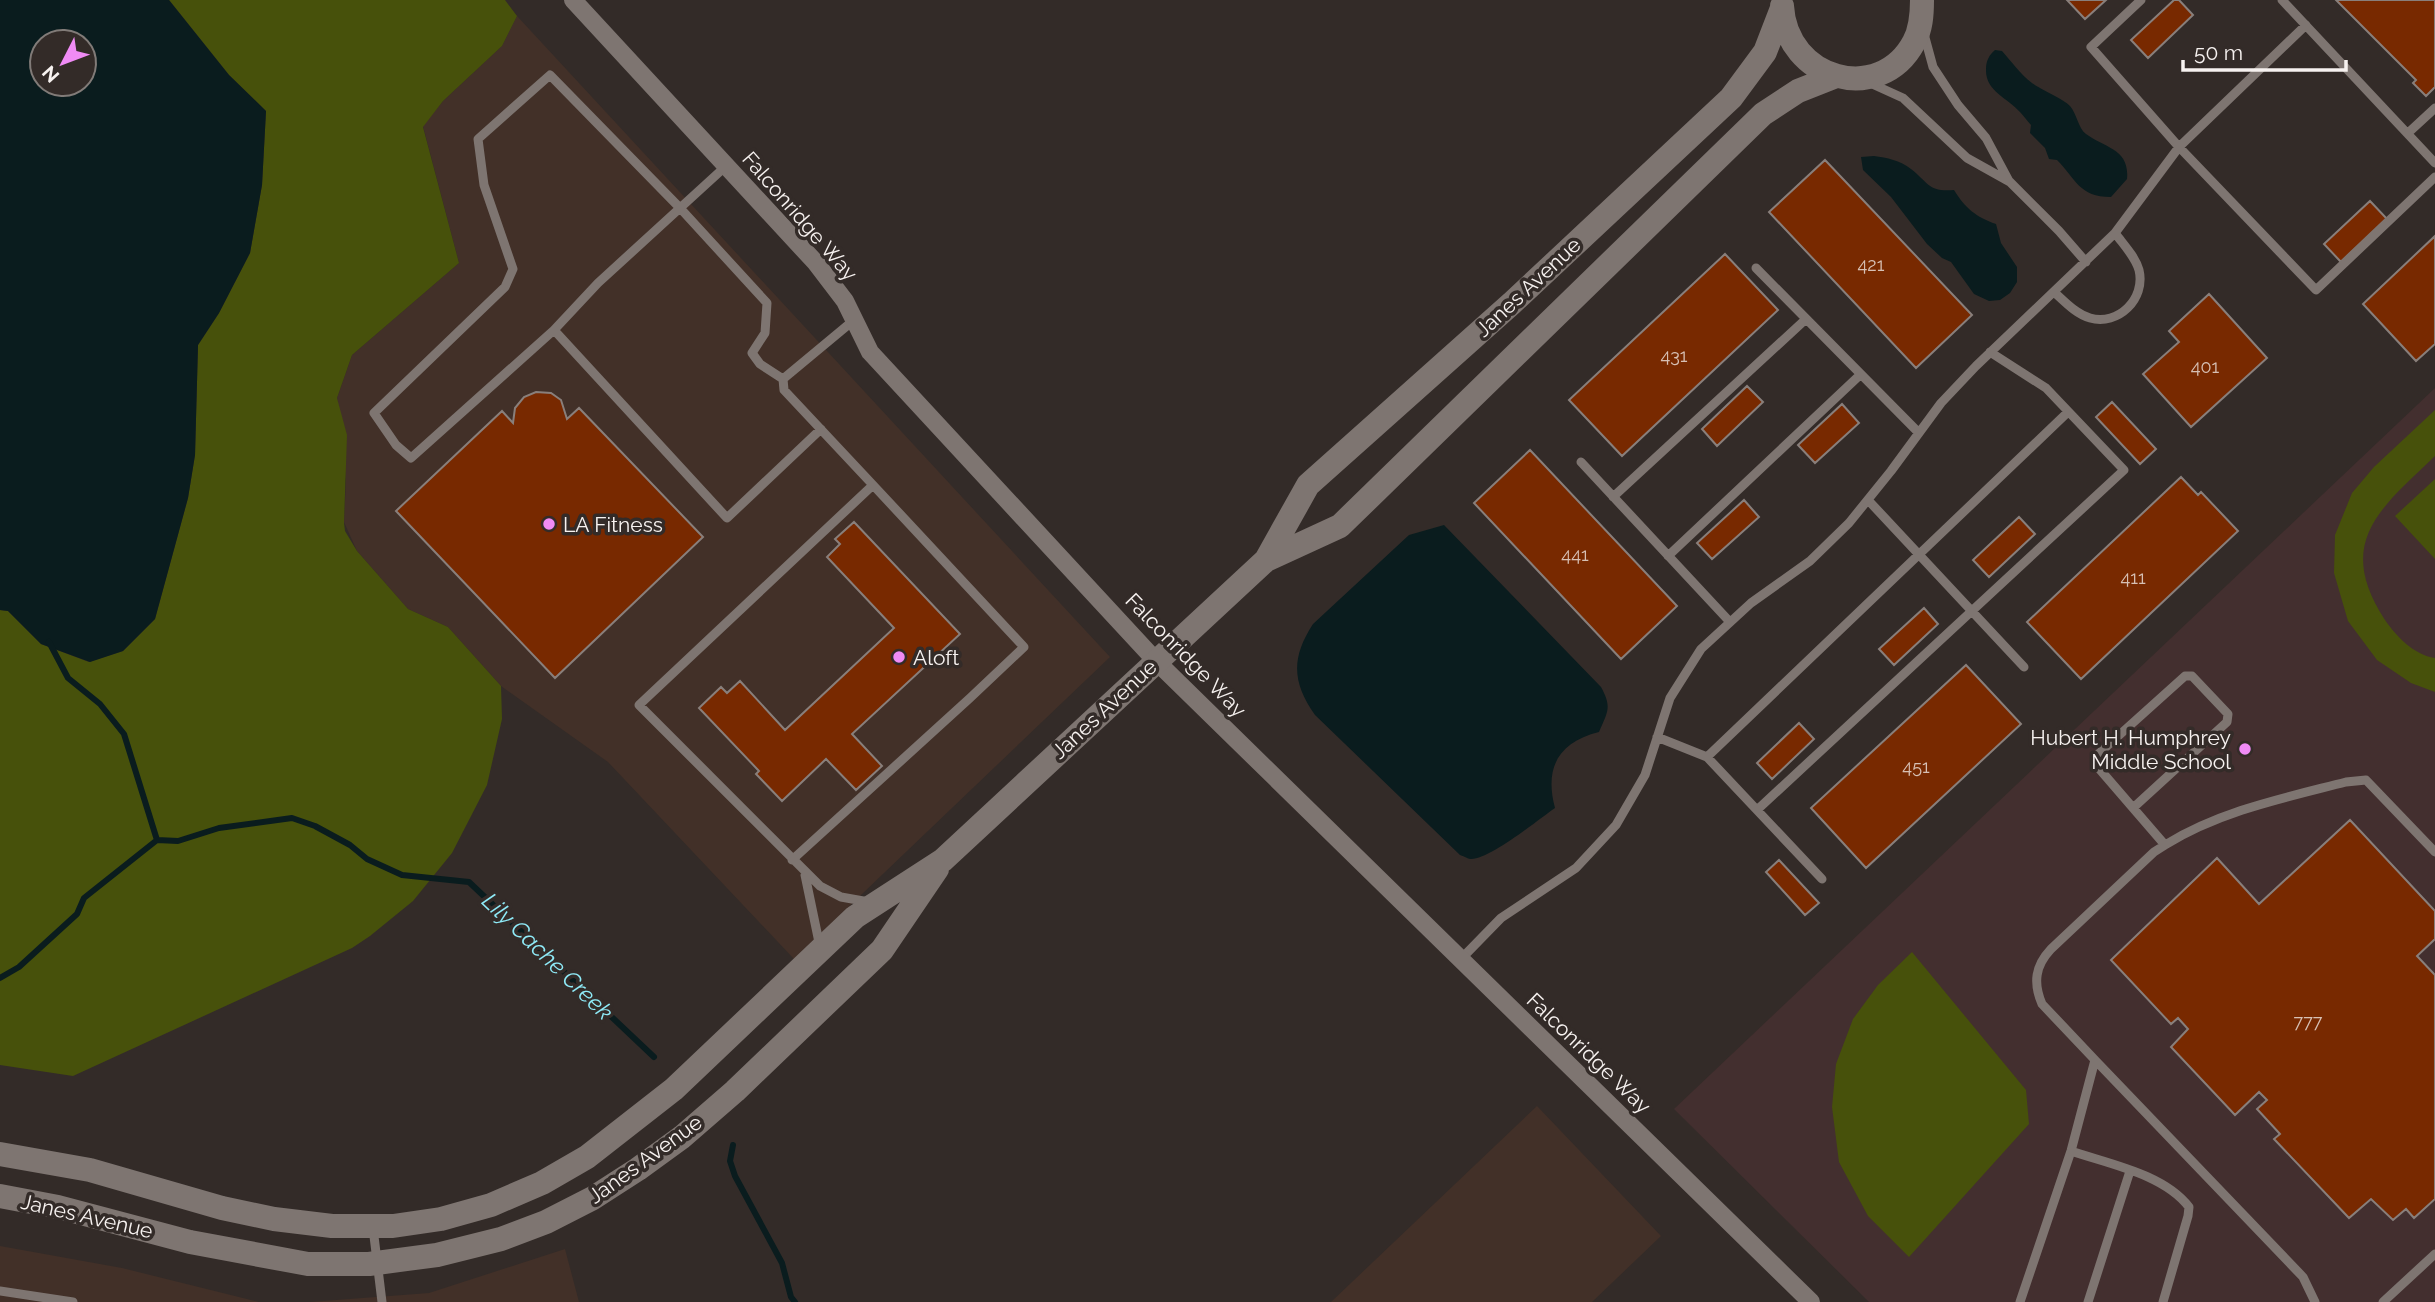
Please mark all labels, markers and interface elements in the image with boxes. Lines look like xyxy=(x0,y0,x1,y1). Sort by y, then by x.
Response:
north arrow xyxy=(28,28,98,98)
scale bar xyxy=(2183,28,2346,72)
text: 50 m xyxy=(2194,40,2243,65)
text: N xyxy=(37,62,63,87)
street label: Falconridge Way xyxy=(737,146,863,286)
street label: Janes Avenue xyxy=(1470,232,1586,342)
house number: 421 xyxy=(1858,254,1885,275)
house number: 431 xyxy=(1660,345,1688,366)
house number: 401 xyxy=(2191,356,2220,377)
place label: LA Fitness xyxy=(563,512,663,537)
marker: LA Fitness xyxy=(541,516,557,532)
house number: 441 xyxy=(1561,544,1589,565)
house number: 411 xyxy=(2120,567,2146,588)
street label: Falconridge Way xyxy=(1121,588,1251,722)
place label: Aloft xyxy=(913,645,959,670)
marker: Aloft xyxy=(891,649,907,665)
street label: Janes Avenue xyxy=(1046,654,1162,764)
place label: Hubert H. Humphrey Middle School xyxy=(2030,725,2231,774)
marker: Hubert H. Humphrey Middle School xyxy=(2237,741,2253,757)
house number: 451 xyxy=(1902,756,1930,777)
water label: Lily Cache Creek xyxy=(477,887,619,1025)
street label: Falconridge Way xyxy=(1522,988,1656,1118)
house number: 777 xyxy=(2294,1011,2323,1032)
street label: Janes Avenue xyxy=(583,1109,707,1209)
street label: Janes Avenue xyxy=(19,1189,155,1243)

